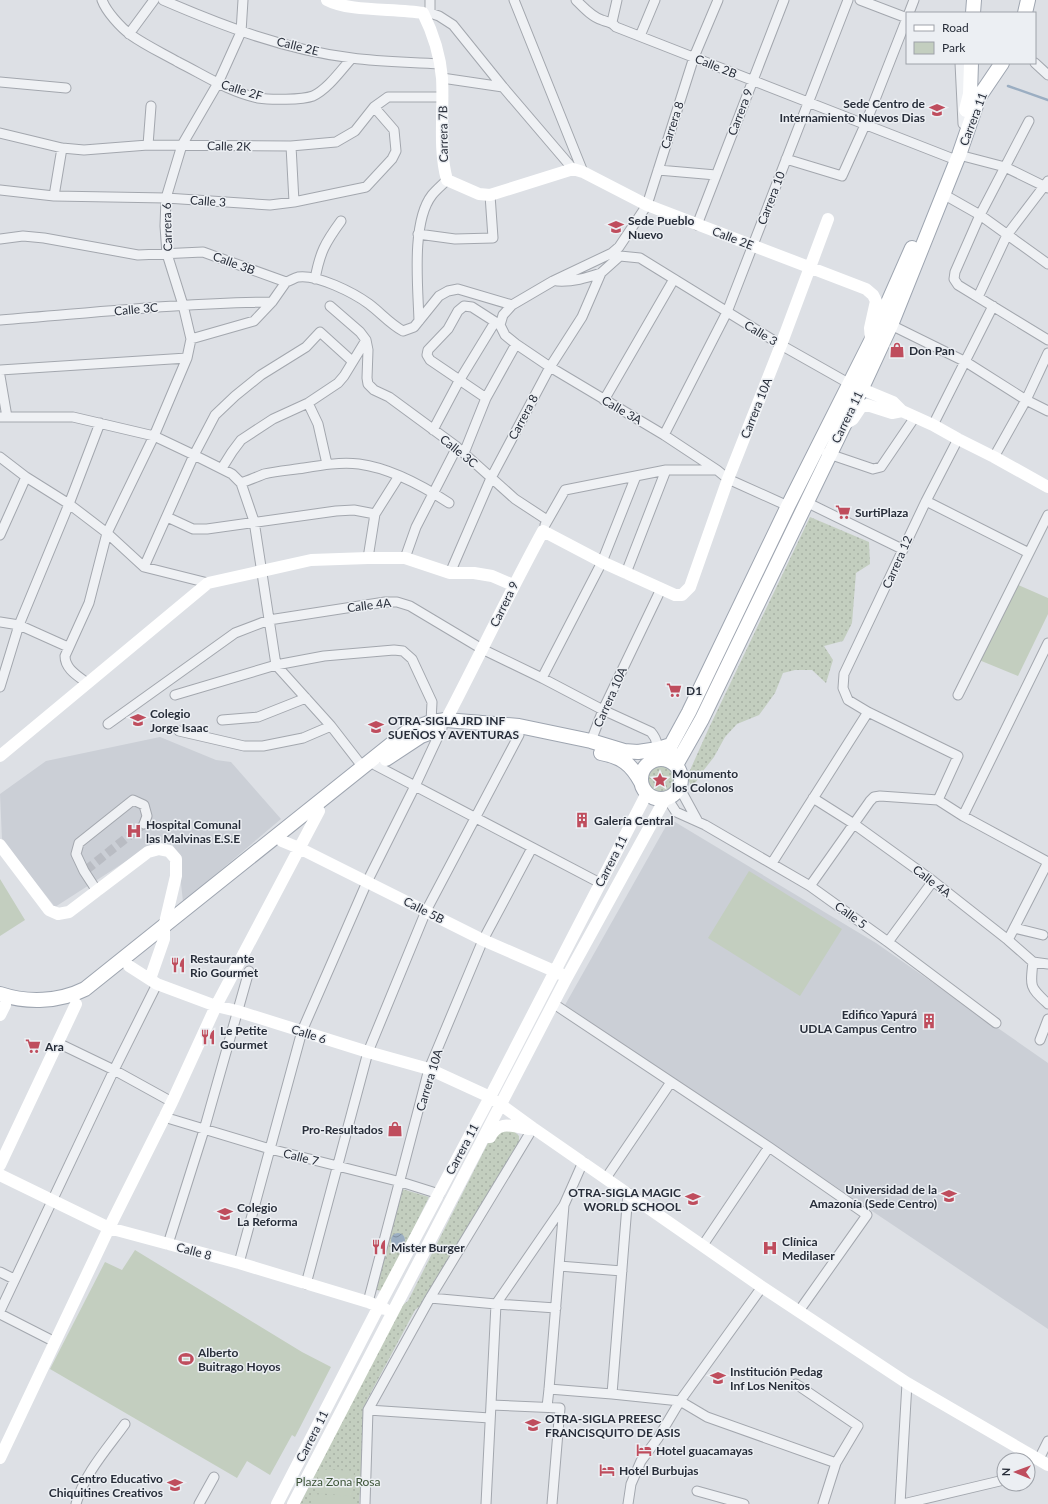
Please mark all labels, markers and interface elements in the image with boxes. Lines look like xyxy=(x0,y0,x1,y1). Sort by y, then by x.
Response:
legend xyxy=(906,12,1036,64)
text: Road xyxy=(942,20,969,35)
street label: Calle 2E xyxy=(275,34,321,58)
text: Park xyxy=(942,40,966,55)
street label: Calle 2B xyxy=(693,51,739,81)
street label: Calle 2F xyxy=(219,77,265,103)
street label: Carrera 9 xyxy=(724,86,756,138)
street label: Carrera 11 xyxy=(956,90,990,148)
place label: Sede Centro de Internamiento Nuevos Dias xyxy=(779,96,926,125)
street label: Carrera 8 xyxy=(657,99,687,151)
school or university icon: Sede Centro de Internamiento Nuevos Dias xyxy=(928,101,946,119)
street label: Carrera 7B xyxy=(435,105,451,163)
street label: Calle 2K xyxy=(207,138,251,154)
street label: Carrera 10 xyxy=(754,169,788,227)
street label: Calle 3 xyxy=(190,192,227,210)
street label: Carrera 6 xyxy=(159,202,175,252)
place label: Sede Pueblo Nuevo xyxy=(628,213,694,242)
school or university icon: Sede Pueblo Nuevo xyxy=(607,218,625,236)
street label: Calle 2E xyxy=(710,223,756,253)
street label: Calle 3B xyxy=(211,248,257,278)
street label: Calle 3C xyxy=(113,300,159,318)
street label: Calle 3 xyxy=(742,317,780,349)
shop icon: Don Pan xyxy=(888,341,906,359)
place label: Don Pan xyxy=(909,343,955,358)
street label: Carrera 10A xyxy=(737,375,775,441)
street label: Carrera 11 xyxy=(828,389,866,445)
street label: Carrera 8 xyxy=(505,392,541,442)
street label: Calle 3A xyxy=(599,392,646,428)
street label: Calle 3C xyxy=(437,431,481,471)
supermarket icon: SurtiPlaza xyxy=(834,503,852,521)
place label: SurtiPlaza xyxy=(855,505,908,520)
street label: Carrera 12 xyxy=(879,533,915,591)
street label: Carrera 9 xyxy=(487,579,522,629)
street label: Calle 4A xyxy=(346,595,393,615)
street label: Carrera 10A xyxy=(590,664,630,729)
supermarket icon: D1 xyxy=(665,681,683,699)
place label: D1 xyxy=(686,683,702,698)
place label: Colegio Jorge Isaac xyxy=(150,706,209,735)
school or university icon: Colegio Jorge Isaac xyxy=(129,711,147,729)
place label: OTRA-SIGLA JRD INF SUEÑOS Y AVENTURAS xyxy=(388,713,519,742)
school or university icon: OTRA-SIGLA JRD INF SUEÑOS Y AVENTURAS xyxy=(367,718,385,736)
place label: Monumento los Colonos xyxy=(672,766,738,795)
place icon: Monumento los Colonos xyxy=(651,771,669,789)
building icon: Galería Central xyxy=(573,811,591,829)
place label: Galería Central xyxy=(594,813,674,828)
place label: Hospital Comunal las Malvinas E.S.E xyxy=(146,817,241,846)
hospital icon: Hospital Comunal las Malvinas E.S.E xyxy=(125,822,143,840)
street label: Carrera 11 xyxy=(592,833,630,889)
street label: Calle 4A xyxy=(910,862,955,901)
street label: Calle 5B xyxy=(401,893,447,927)
street label: Calle 5 xyxy=(832,898,870,932)
place label: Restaurante Rio Gourmet xyxy=(190,951,259,980)
restaurant icon: Restaurante Rio Gourmet xyxy=(169,956,187,974)
place label: Edifico Yapurá UDLA Campus Centro xyxy=(799,1007,917,1036)
building icon: Edifico Yapurá UDLA Campus Centro xyxy=(920,1012,938,1030)
street label: Calle 6 xyxy=(290,1021,328,1047)
place label: Le Petite Gourmet xyxy=(220,1023,268,1052)
restaurant icon: Le Petite Gourmet xyxy=(199,1028,217,1046)
supermarket icon: Ara xyxy=(24,1037,42,1055)
place label: Ara xyxy=(44,1039,64,1054)
street label: Carrera 10A xyxy=(412,1046,446,1113)
shop icon: Pro-Resultados xyxy=(386,1120,404,1138)
street label: Carrera 11 xyxy=(442,1121,482,1177)
place label: Pro-Resultados xyxy=(302,1122,383,1137)
street label: Calle 7 xyxy=(282,1145,320,1169)
place label: Universidad de la Amazonía (Sede Centro) xyxy=(809,1182,937,1211)
place label: OTRA-SIGLA MAGIC WORLD SCHOOL xyxy=(568,1185,682,1214)
school or university icon: Universidad de la Amazonía (Sede Centro) xyxy=(940,1187,958,1205)
school or university icon: OTRA-SIGLA MAGIC WORLD SCHOOL xyxy=(684,1190,702,1208)
place label: Colegio La Reforma xyxy=(237,1200,298,1229)
school or university icon: Colegio La Reforma xyxy=(216,1205,234,1223)
place label: Clínica Medilaser xyxy=(782,1234,835,1263)
restaurant icon: Mister Burger xyxy=(370,1238,388,1256)
street label: Calle 8 xyxy=(175,1239,213,1263)
hospital icon: Clínica Medilaser xyxy=(761,1239,779,1257)
place label: Mister Burger xyxy=(391,1240,465,1255)
place label: Alberto Buitrago Hoyos xyxy=(197,1345,281,1374)
sports icon: Alberto Buitrago Hoyos xyxy=(177,1350,195,1368)
place label: Institución Pedag Inf Los Nenitos xyxy=(730,1364,823,1393)
school or university icon: Institución Pedag Inf Los Nenitos xyxy=(709,1369,727,1387)
street label: Carrera 11 xyxy=(293,1408,331,1464)
place label: OTRA-SIGLA PREESC FRANCISQUITO DE ASIS xyxy=(545,1411,681,1440)
school or university icon: OTRA-SIGLA PREESC FRANCISQUITO DE ASIS xyxy=(524,1416,542,1434)
hotel icon: Hotel guacamayas xyxy=(635,1441,653,1459)
place label: Hotel guacamayas xyxy=(656,1443,753,1458)
north arrow xyxy=(996,1452,1036,1492)
hotel icon: Hotel Burbujas xyxy=(598,1461,616,1479)
place label: Hotel Burbujas xyxy=(619,1463,699,1478)
text: N xyxy=(999,1467,1012,1476)
place label: Centro Educativo Chiquitines Creativos xyxy=(49,1471,163,1500)
park label: Plaza Zona Rosa xyxy=(296,1474,381,1489)
school or university icon: Centro Educativo Chiquitines Creativos xyxy=(166,1476,184,1494)

